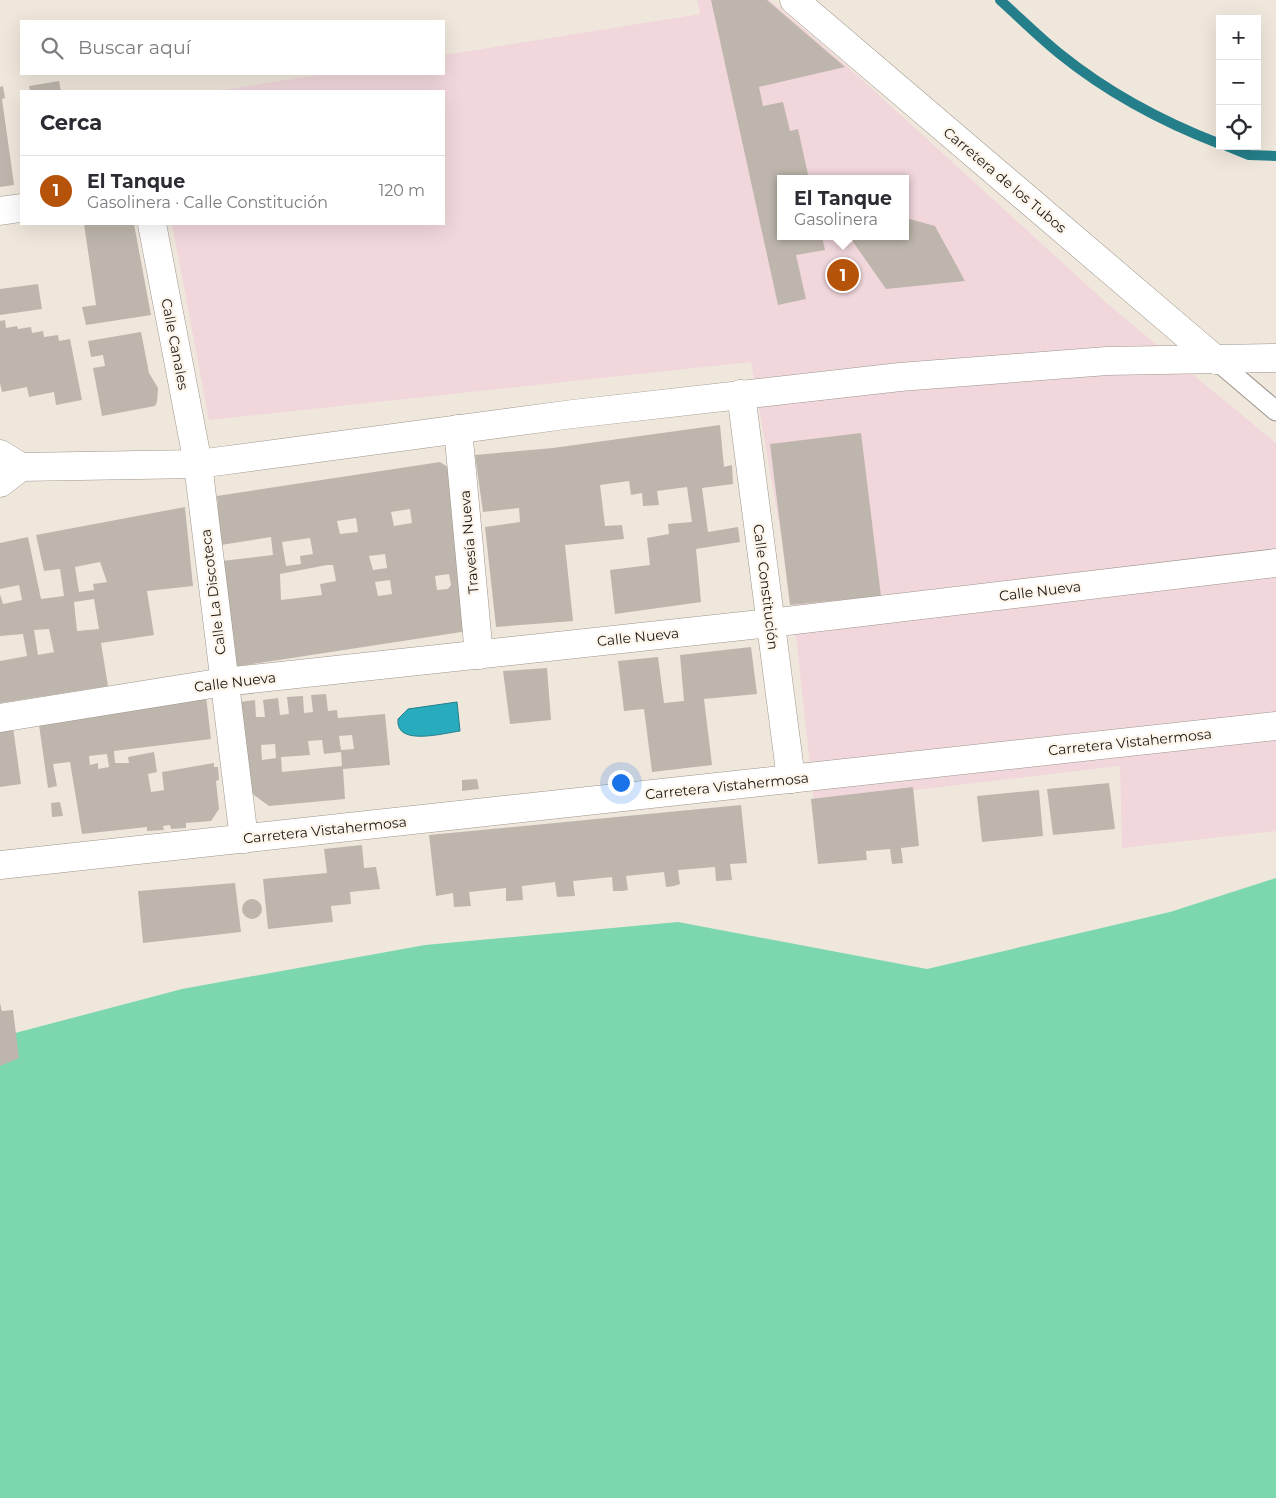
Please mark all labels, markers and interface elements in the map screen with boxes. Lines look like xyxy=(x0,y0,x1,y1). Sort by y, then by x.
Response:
map controls xyxy=(1216,15,1261,150)
button: + xyxy=(1216,15,1261,60)
search box xyxy=(20,20,445,75)
icon: search xyxy=(38,34,66,62)
text: Buscar aquí xyxy=(78,36,191,59)
button: − xyxy=(1216,60,1261,105)
button: locate xyxy=(1216,105,1261,150)
text: Cerca xyxy=(40,110,102,135)
street label: Carretera de los Tubos xyxy=(940,123,1070,237)
text: El Tanque xyxy=(87,170,185,193)
popup xyxy=(777,175,909,240)
text: 1 xyxy=(53,181,59,200)
text: 120 m xyxy=(378,181,425,200)
text: El Tanque xyxy=(794,187,892,210)
text: Gasolinera · Calle Constitución xyxy=(87,193,328,212)
text: Gasolinera xyxy=(794,210,878,229)
pin: 1 xyxy=(827,256,859,294)
street label: Calle Canales xyxy=(157,297,193,391)
street label: Travesía Nueva xyxy=(456,489,482,595)
street label: Calle Constitución xyxy=(749,523,783,651)
street label: Calle La Discoteca xyxy=(196,528,230,656)
street label: Calle Nueva xyxy=(998,577,1082,605)
street label: Calle Nueva xyxy=(596,624,680,650)
street label: Calle Nueva xyxy=(193,668,277,696)
street label: Carretera Vistahermosa xyxy=(1047,724,1213,760)
street label: Carretera Vistahermosa xyxy=(644,768,810,804)
your location xyxy=(608,770,634,796)
street label: Carretera Vistahermosa xyxy=(242,812,408,848)

